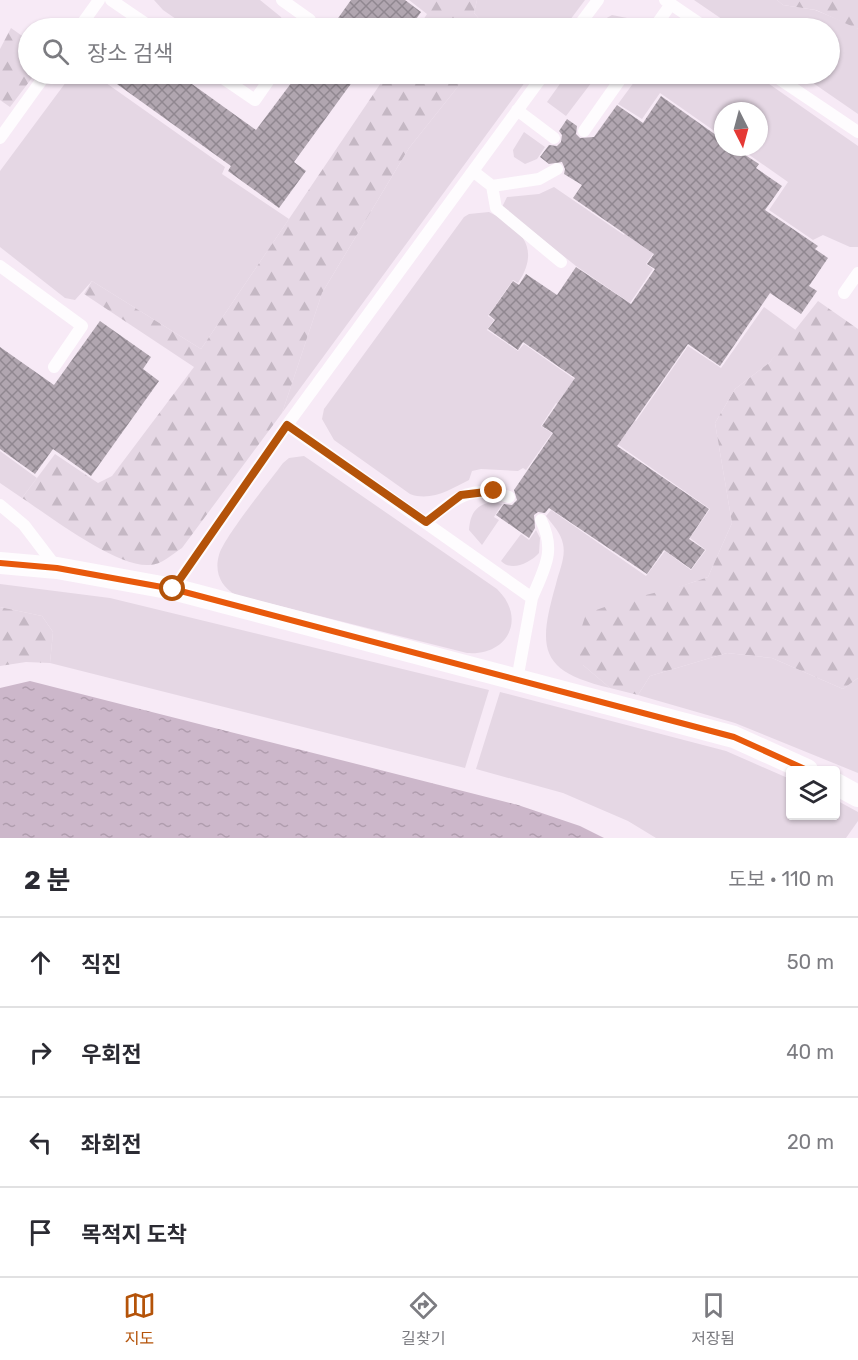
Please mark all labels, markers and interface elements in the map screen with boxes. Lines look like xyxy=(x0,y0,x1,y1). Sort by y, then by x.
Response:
search box xyxy=(18,18,840,84)
icon: search xyxy=(39,35,72,68)
text: 장소 검색 xyxy=(87,40,173,67)
north arrow xyxy=(714,102,768,156)
route end xyxy=(480,477,506,503)
route start xyxy=(159,575,185,601)
map controls xyxy=(786,766,840,820)
button: layers xyxy=(786,766,840,820)
text: 2 분 xyxy=(24,865,70,896)
text: 도보 · 110 m xyxy=(728,867,834,891)
icon: ahead xyxy=(24,946,57,979)
text: 50 m xyxy=(787,950,834,974)
text: 직진 xyxy=(81,951,121,978)
icon: right xyxy=(24,1036,57,1069)
text: 40 m xyxy=(786,1040,834,1064)
text: 우회전 xyxy=(81,1041,142,1068)
icon: left xyxy=(24,1126,57,1159)
text: 20 m xyxy=(787,1130,834,1154)
text: 좌회전 xyxy=(81,1131,142,1158)
icon: arrive xyxy=(24,1216,57,1249)
text: 목적지 도착 xyxy=(81,1221,187,1248)
tab: 지도 xyxy=(123,1289,156,1349)
tab: 길찾기 xyxy=(401,1289,445,1349)
tab: 저장됨 xyxy=(691,1289,735,1349)

